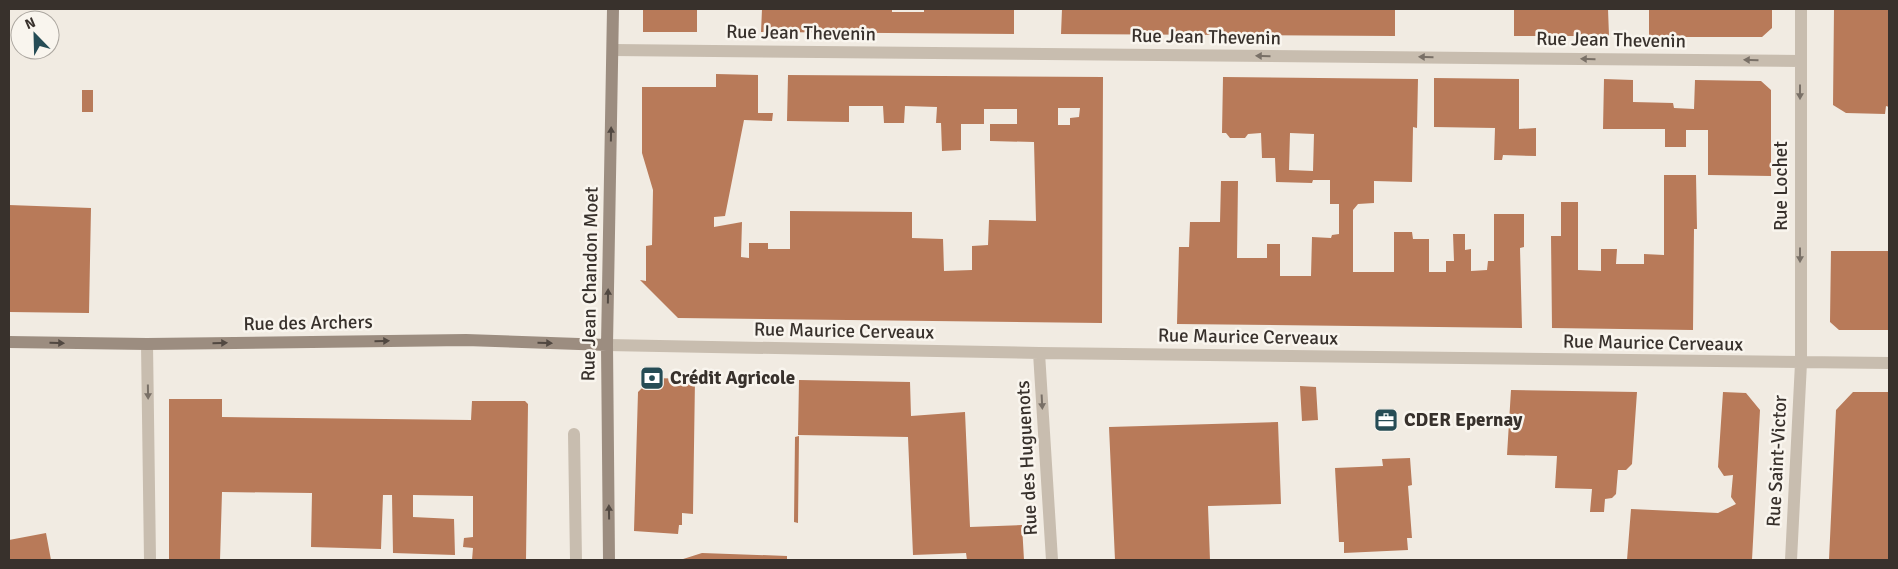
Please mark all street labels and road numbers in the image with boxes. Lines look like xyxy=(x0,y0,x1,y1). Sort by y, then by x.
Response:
street label: Rue Jean Thevenin xyxy=(726,20,876,46)
street label: Rue Jean Thevenin xyxy=(1131,24,1281,50)
street label: Rue Jean Thevenin xyxy=(1536,27,1686,53)
street label: Rue Lochet xyxy=(1769,141,1793,231)
street label: Rue Jean Chandon Moet xyxy=(576,186,604,382)
street label: Rue des Archers xyxy=(243,310,373,336)
street label: Rue Maurice Cerveaux xyxy=(754,317,935,345)
street label: Rue Maurice Cerveaux xyxy=(1158,323,1339,351)
street label: Rue Maurice Cerveaux xyxy=(1563,329,1744,357)
street label: Rue des Huguenots xyxy=(1011,380,1043,536)
street label: Rue Saint-Victor xyxy=(1762,395,1792,527)

